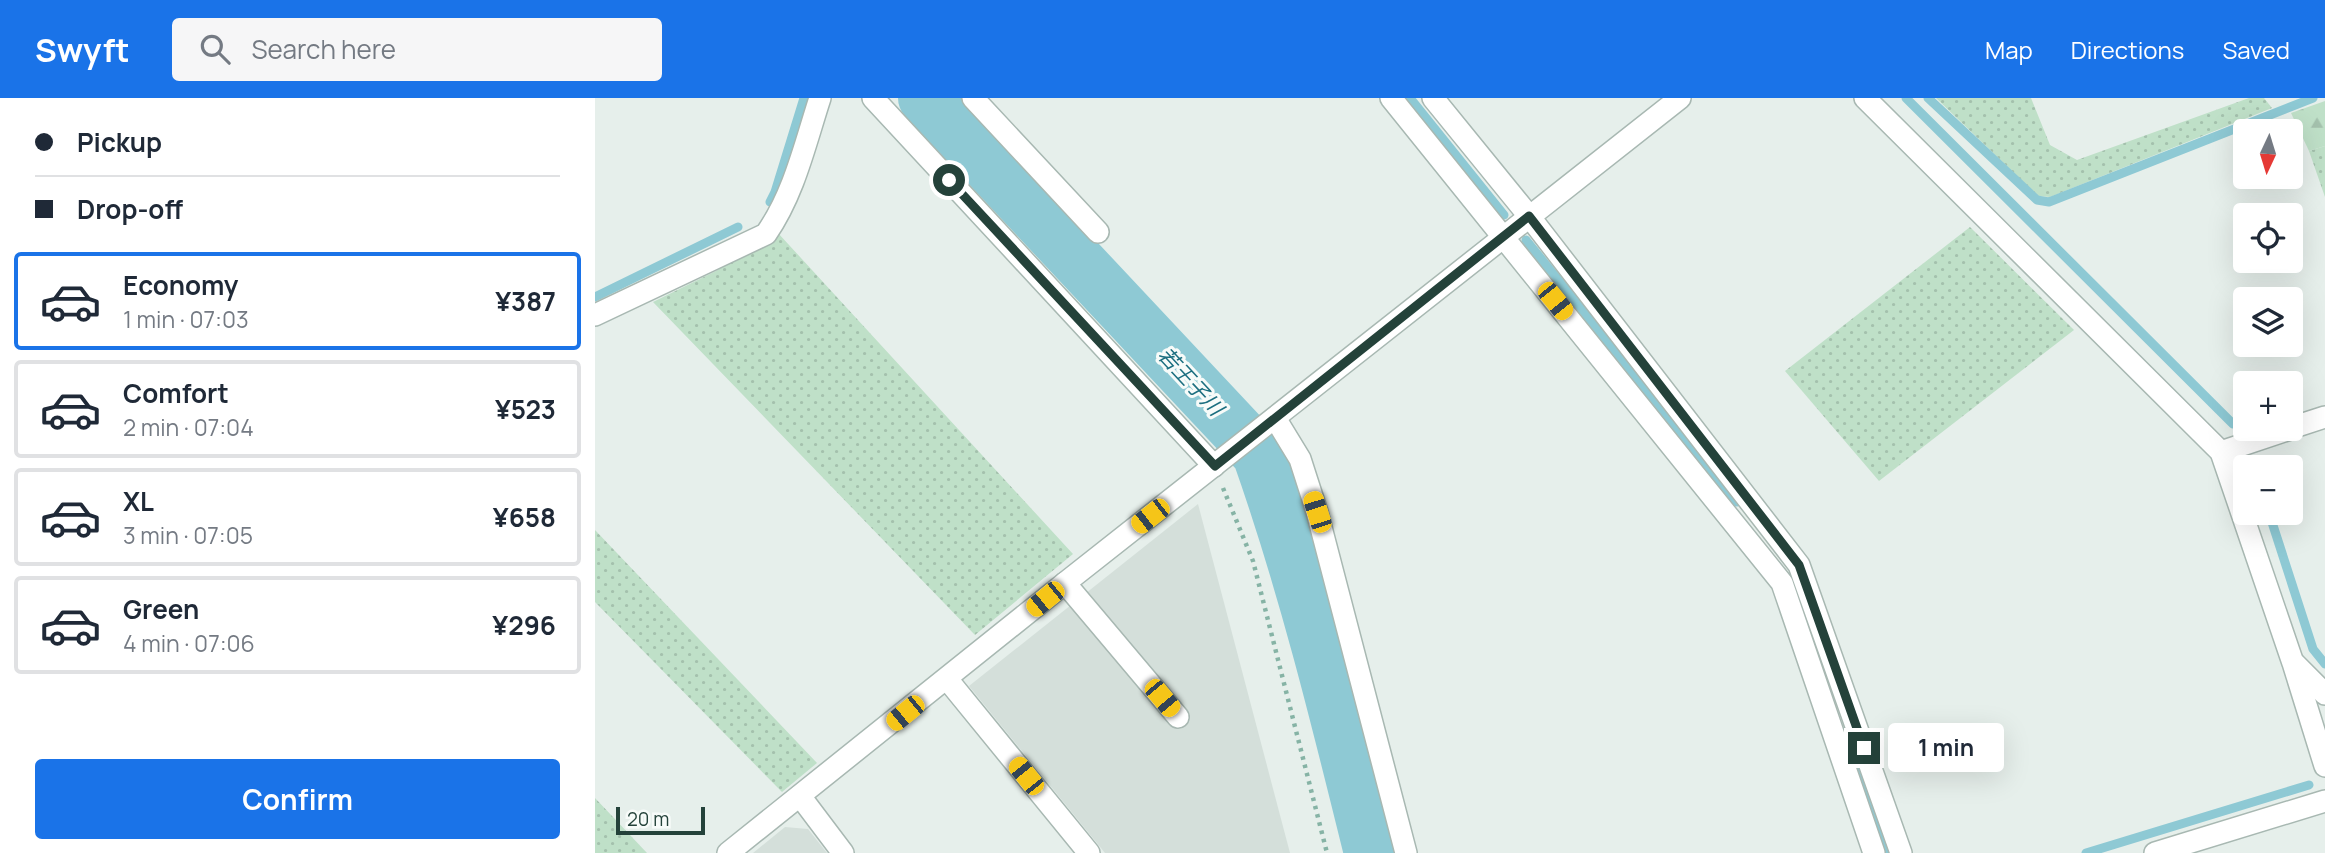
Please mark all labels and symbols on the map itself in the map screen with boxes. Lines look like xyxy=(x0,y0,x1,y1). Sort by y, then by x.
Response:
north arrow xyxy=(2233,119,2303,189)
route start xyxy=(933,164,965,196)
car xyxy=(1534,278,1577,324)
water label: 若王子川 xyxy=(1152,341,1231,423)
car xyxy=(1301,489,1334,535)
car xyxy=(1127,495,1174,537)
car xyxy=(1023,578,1068,620)
car xyxy=(1141,675,1184,721)
car xyxy=(883,692,928,734)
callout: 1 min xyxy=(1889,724,2004,772)
route end xyxy=(1848,732,1880,764)
car xyxy=(1005,753,1048,799)
scale bar xyxy=(616,804,705,836)

